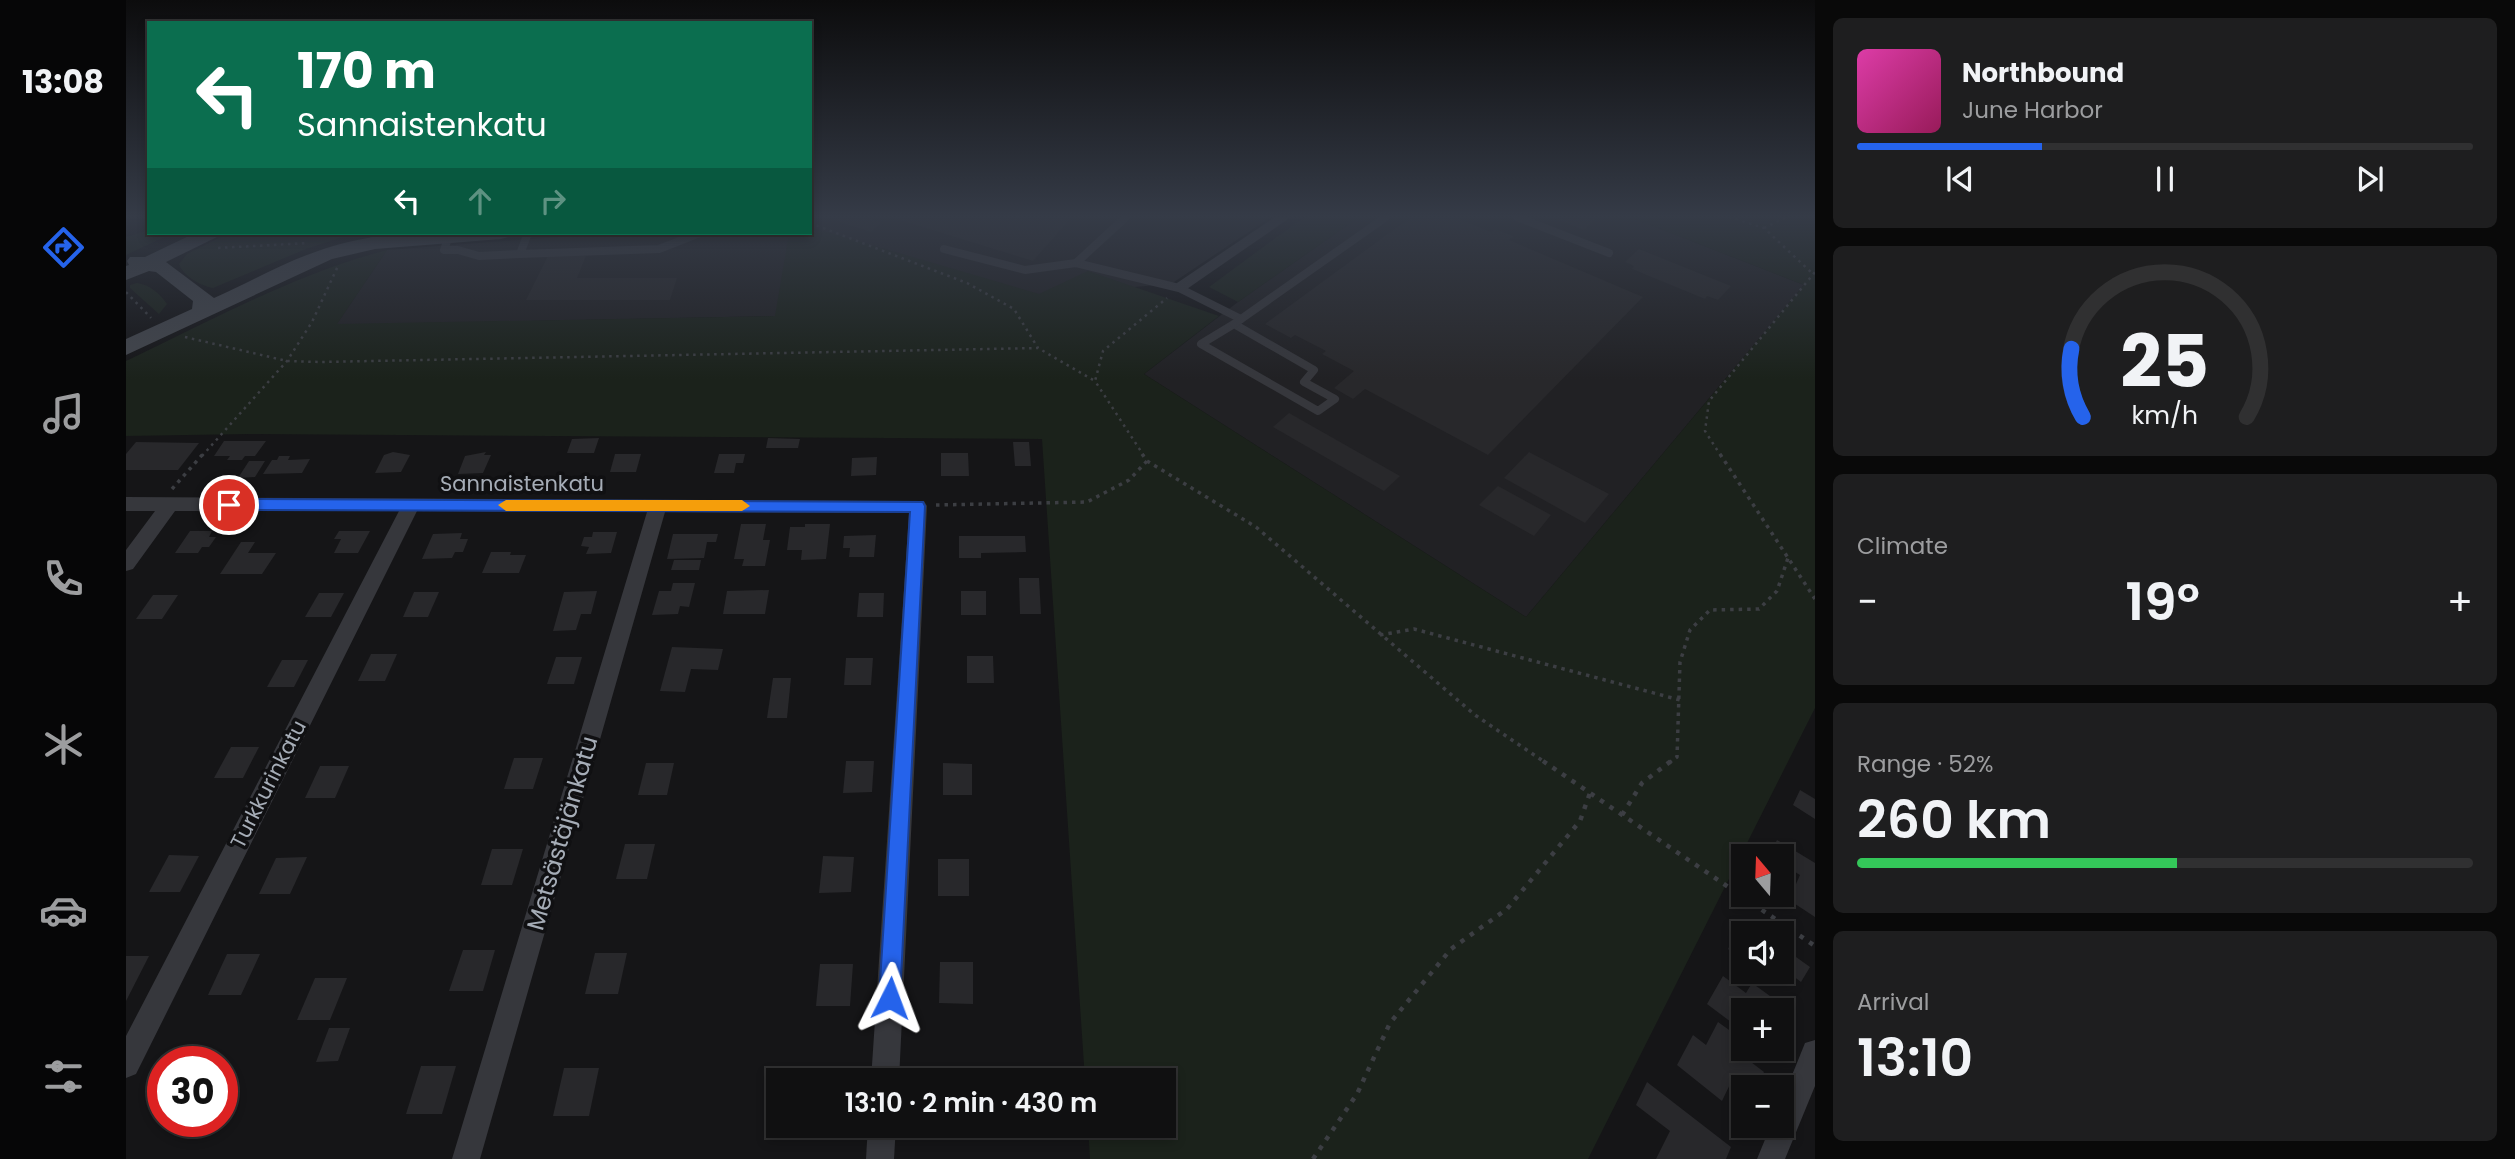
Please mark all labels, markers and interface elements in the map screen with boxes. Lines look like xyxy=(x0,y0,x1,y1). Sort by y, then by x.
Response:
text: 170 m xyxy=(297,37,436,105)
icon: left xyxy=(182,49,273,140)
text: Northbound xyxy=(1962,55,2124,91)
text: 13:08 xyxy=(22,59,104,104)
text: June Harbor xyxy=(1962,94,2103,126)
text: Sannaistenkatu xyxy=(297,102,547,147)
icon: previous xyxy=(1941,160,1979,198)
icon: pause xyxy=(2146,160,2184,198)
icon: next xyxy=(2351,160,2389,198)
icon: left xyxy=(388,182,426,220)
icon: ahead xyxy=(461,182,499,220)
icon: right xyxy=(534,182,572,220)
icon: directions xyxy=(39,223,88,272)
text: 25 xyxy=(2121,312,2209,413)
icon: music xyxy=(39,389,88,438)
text: km/h xyxy=(2132,398,2198,433)
street label: Sannaistenkatu xyxy=(440,469,604,498)
pin xyxy=(199,475,259,535)
icon: arrive xyxy=(210,486,248,524)
text: Climate xyxy=(1857,530,1948,562)
icon: phone xyxy=(39,554,88,603)
text: 19° xyxy=(2125,565,2200,638)
text: − xyxy=(1857,575,1878,628)
text: + xyxy=(2447,575,2473,628)
street label: Turkkurinkatu xyxy=(223,715,313,853)
icon: climate xyxy=(39,720,88,769)
street label: Metsästäjänkatu xyxy=(518,732,606,934)
text: Range · 52% xyxy=(1857,748,1993,780)
text: 260 km xyxy=(1857,783,2051,856)
north arrow xyxy=(1731,844,1794,906)
map controls xyxy=(1731,844,1794,1138)
icon: car xyxy=(39,886,88,935)
button: sound xyxy=(1731,921,1794,984)
position arrow xyxy=(853,961,927,1035)
text: Arrival xyxy=(1857,986,1929,1018)
button: + xyxy=(1731,998,1794,1061)
text: 13:10 xyxy=(1857,1021,1973,1094)
speed limit sign: 30 xyxy=(147,1046,238,1137)
icon: filters xyxy=(39,1052,88,1101)
button: − xyxy=(1731,1075,1794,1138)
text: 13:10 · 2 min · 430 m xyxy=(845,1085,1097,1121)

